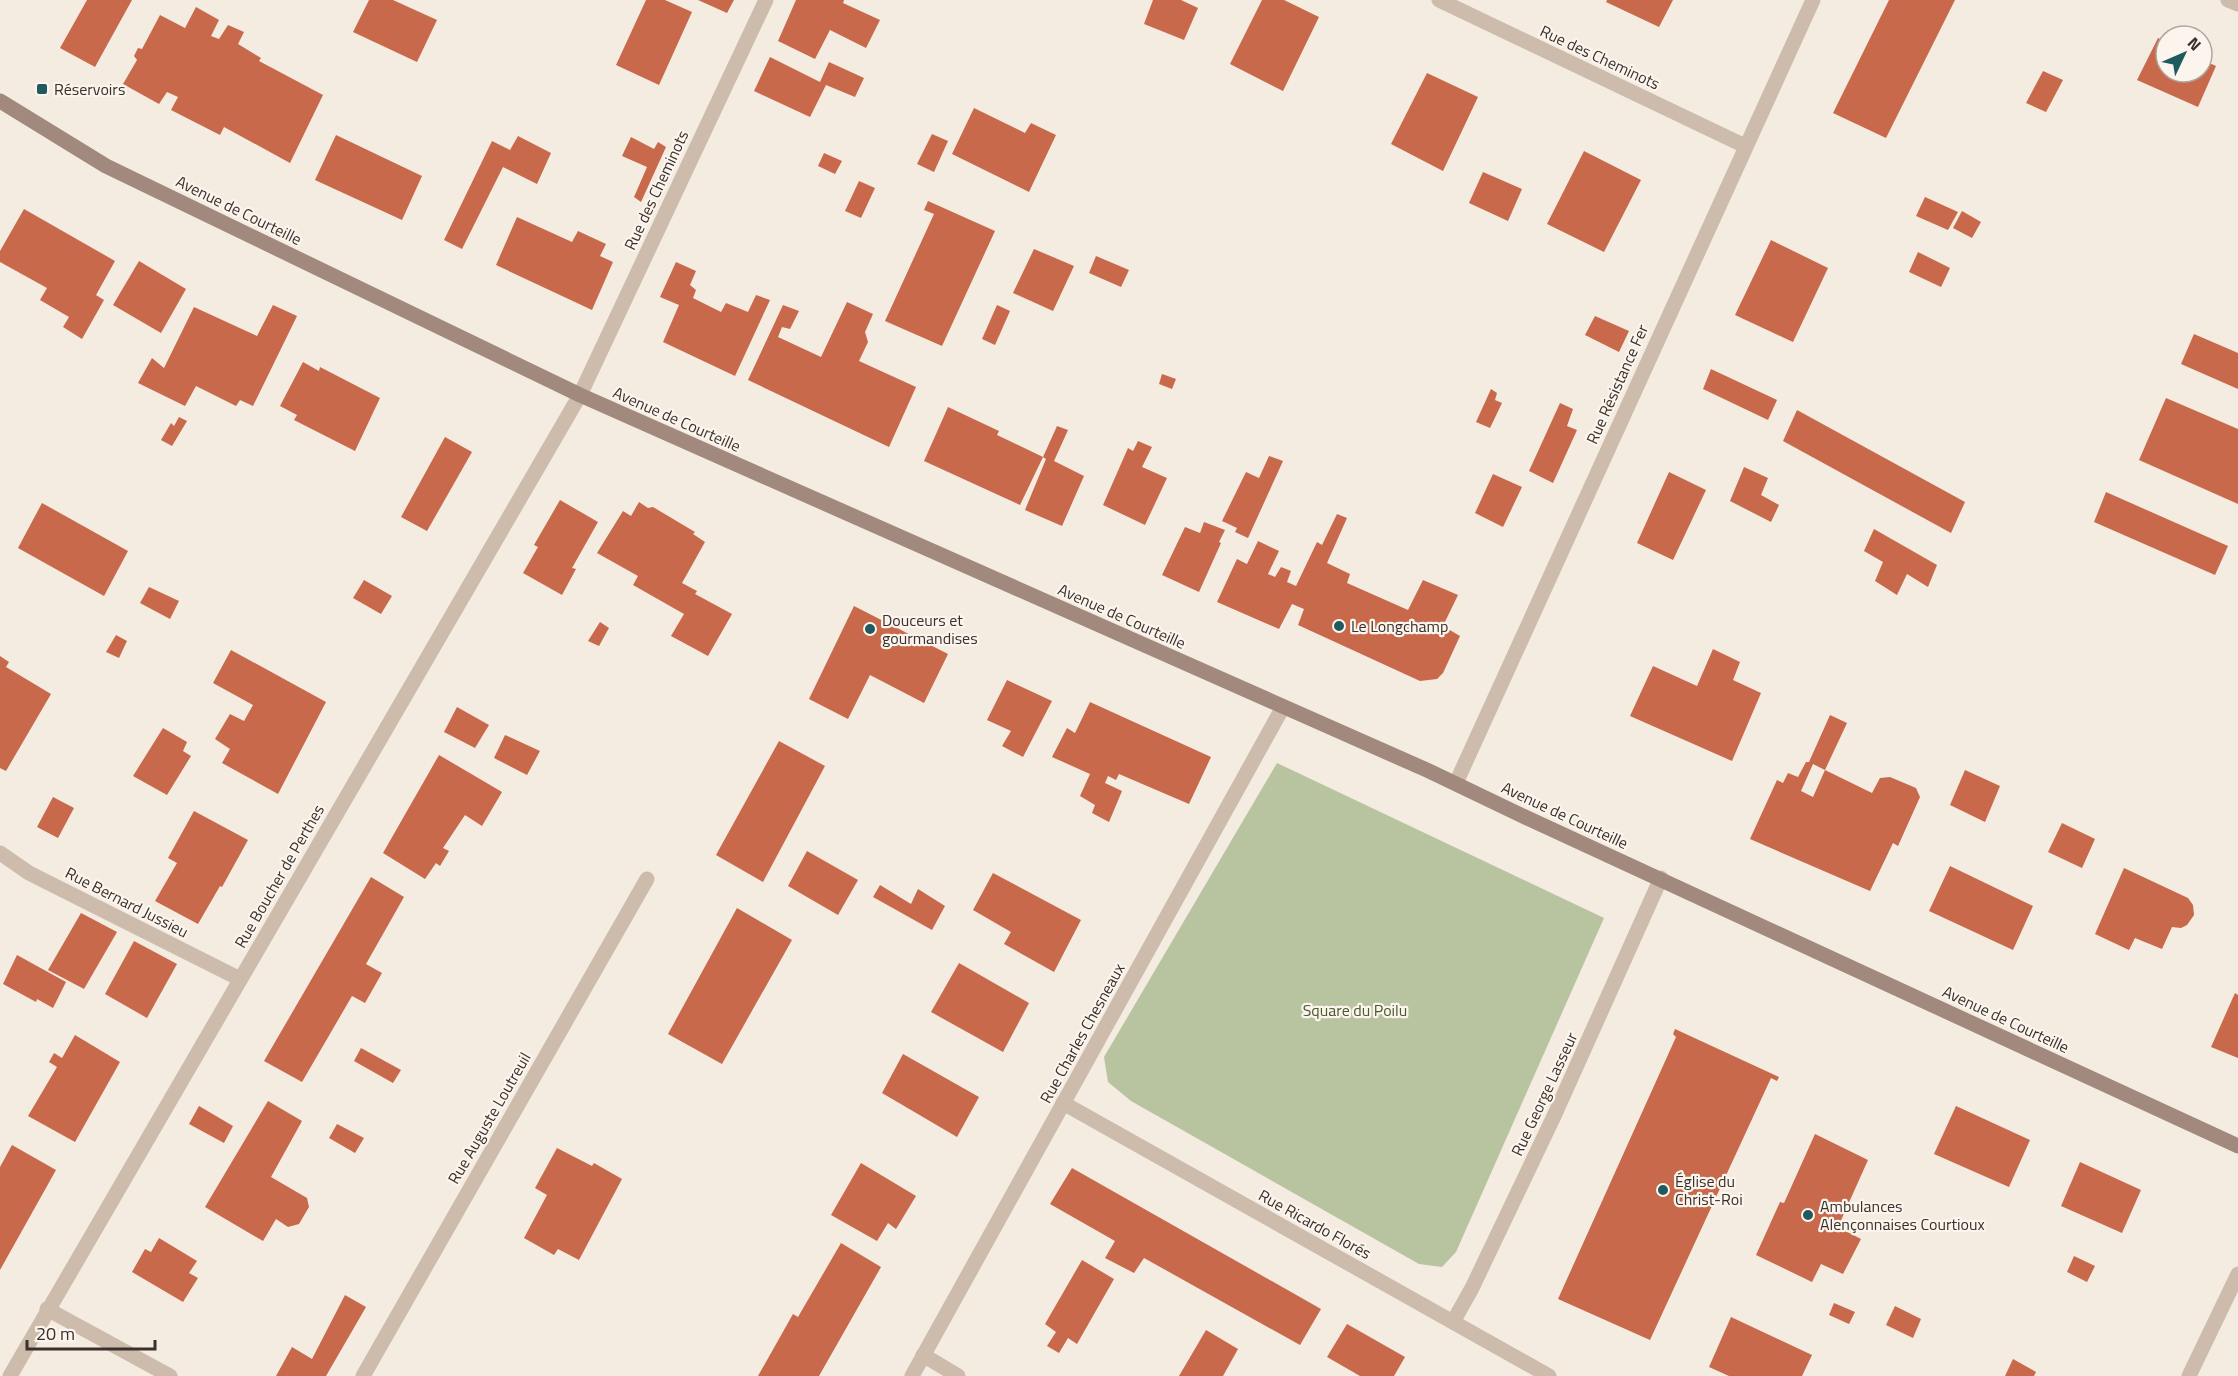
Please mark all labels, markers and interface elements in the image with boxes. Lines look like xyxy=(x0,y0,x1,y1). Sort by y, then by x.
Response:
street label: Rue des Cheminots xyxy=(1536,19,1664,95)
north arrow xyxy=(2154,24,2214,84)
text: N xyxy=(2182,31,2207,56)
place label: Réservoirs xyxy=(54,77,125,101)
marker: Réservoirs xyxy=(35,82,49,96)
street label: Rue des Cheminots xyxy=(618,126,694,254)
street label: Avenue de Courteille xyxy=(172,169,306,251)
street label: Rue Résistance Fer xyxy=(1580,320,1654,448)
street label: Avenue de Courteille xyxy=(609,380,745,458)
street label: Avenue de Courteille xyxy=(1054,577,1190,655)
place label: Douceurs et gourmandises xyxy=(882,608,978,650)
place label: Le Longchamp xyxy=(1351,614,1448,638)
marker: Le Longchamp xyxy=(1332,619,1346,633)
marker: Douceurs et gourmandises xyxy=(863,622,877,636)
street label: Avenue de Courteille xyxy=(1498,775,1632,855)
street label: Rue Boucher de Perthes xyxy=(228,800,330,952)
street label: Rue Bernard Jussieu xyxy=(61,861,193,943)
street label: Rue Charles Chesneaux xyxy=(1034,959,1130,1107)
street label: Avenue de Courteille xyxy=(1939,979,2073,1059)
park label: Square du Poilu xyxy=(1303,998,1407,1022)
street label: Rue George Lasseur xyxy=(1505,1028,1583,1160)
street label: Rue Auguste Loutreuil xyxy=(441,1048,537,1188)
place label: Église du Christ-Roi xyxy=(1675,1169,1743,1211)
street label: Rue Ricardo Florés xyxy=(1254,1183,1376,1265)
marker: Église du Christ-Roi xyxy=(1656,1183,1670,1197)
place label: Ambulances Alençonnaises Courtioux xyxy=(1820,1194,1985,1236)
marker: Ambulances Alençonnaises Courtioux xyxy=(1801,1208,1815,1222)
scale bar xyxy=(27,1313,154,1351)
text: 20 m xyxy=(36,1320,75,1347)

